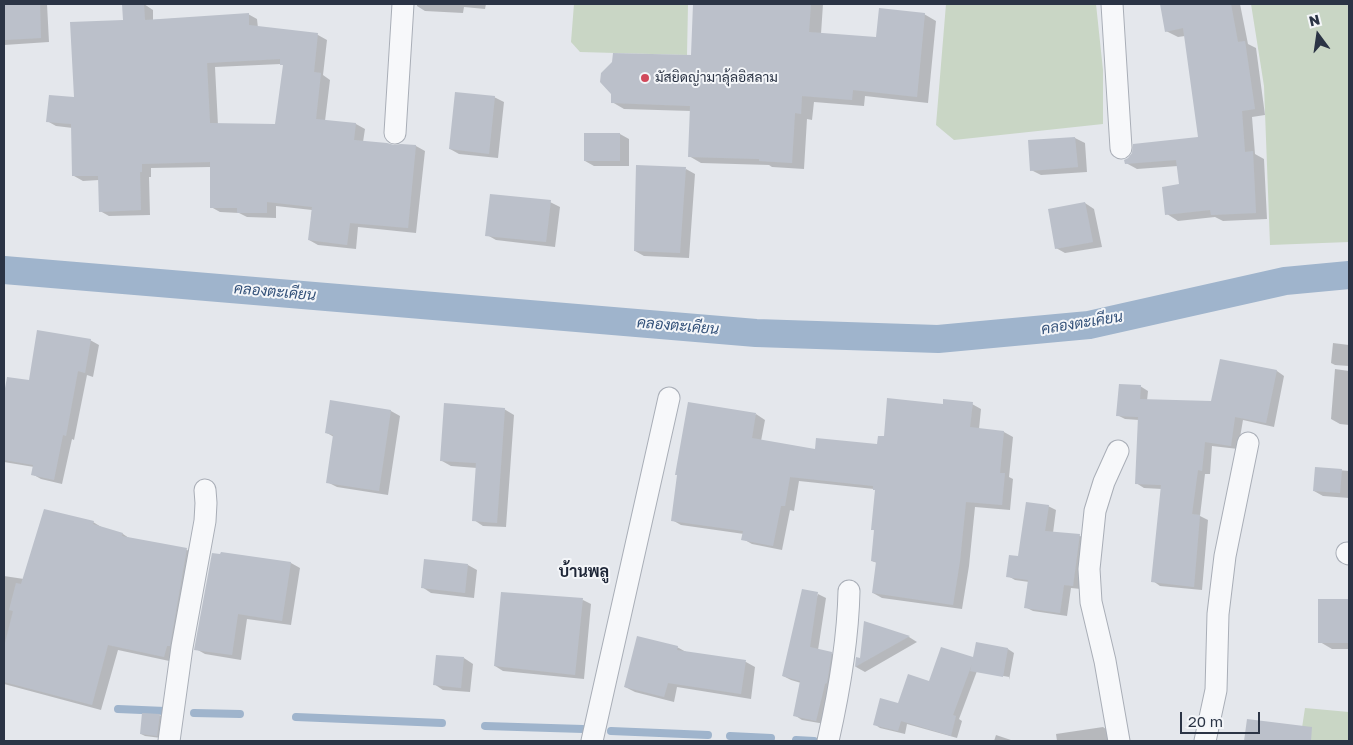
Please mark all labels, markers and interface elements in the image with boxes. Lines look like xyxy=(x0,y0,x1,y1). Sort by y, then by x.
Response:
north arrow xyxy=(1293,10,1343,60)
text: N xyxy=(1307,10,1321,29)
place label: มัสยิดญ่ามาลุ้ลอิสลาม xyxy=(655,70,778,86)
marker: มัสยิดญ่ามาลุ้ลอิสลาม xyxy=(639,72,651,84)
water label: คลองตะเคียน xyxy=(233,279,317,305)
water label: คลองตะเคียน xyxy=(1040,308,1124,338)
water label: คลองตะเคียน xyxy=(636,313,720,339)
district label: บ้านพลู xyxy=(559,562,609,582)
scale bar xyxy=(1183,702,1263,734)
text: 20 m xyxy=(1188,712,1223,730)

